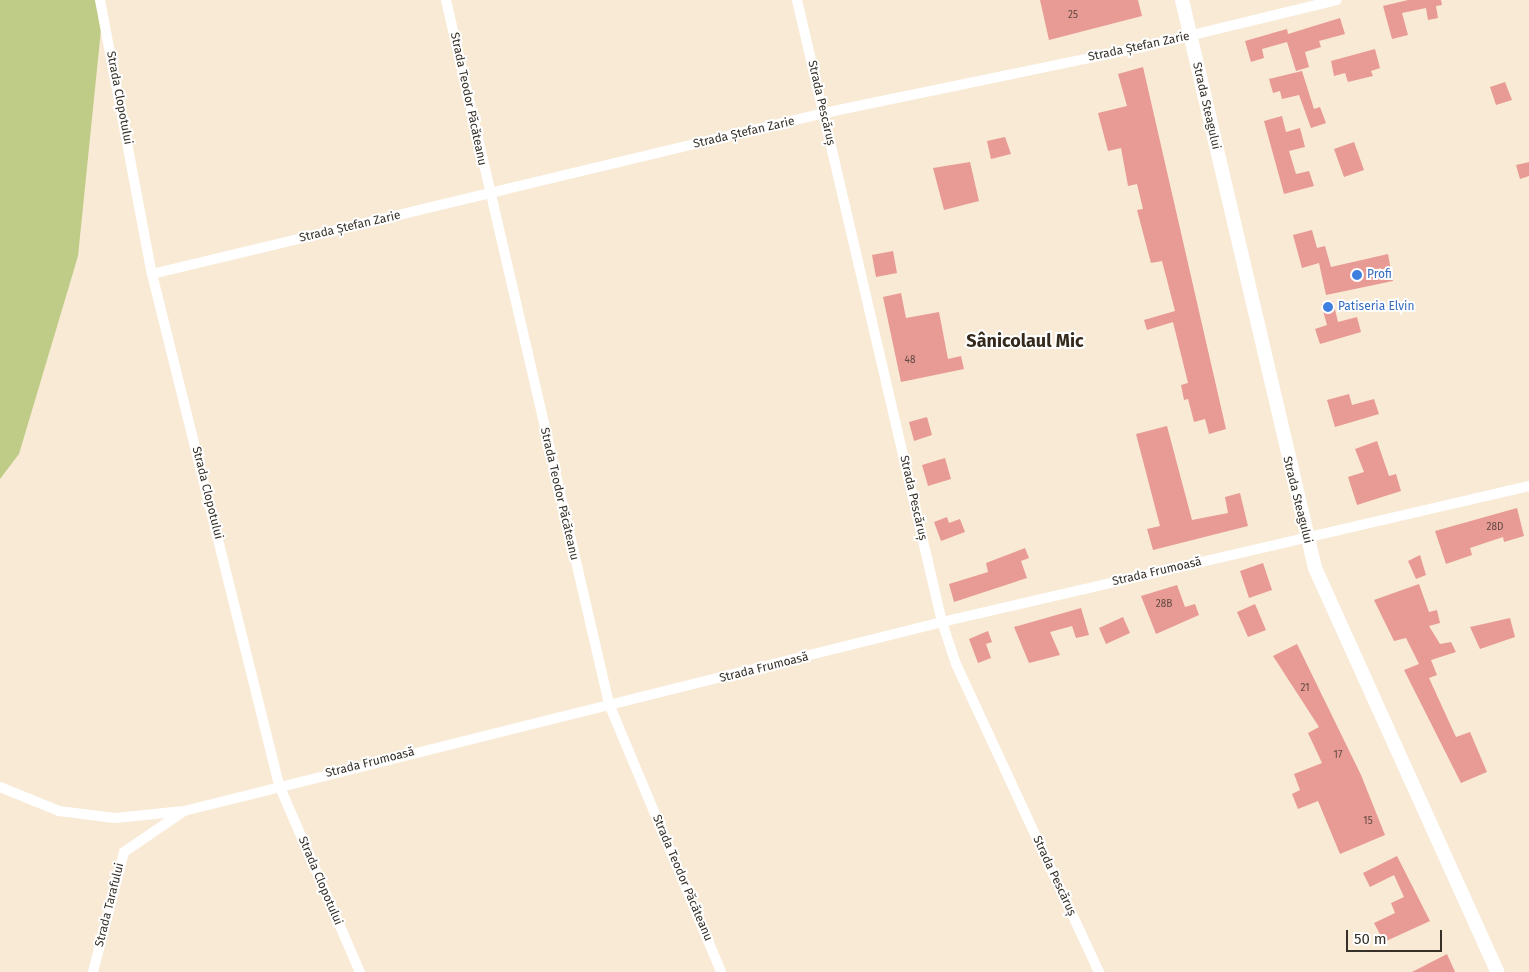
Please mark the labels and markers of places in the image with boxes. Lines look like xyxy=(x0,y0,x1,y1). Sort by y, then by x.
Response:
place label: Profi xyxy=(1367,268,1392,282)
marker: Profi xyxy=(1351,269,1363,281)
place label: Patiseria Elvin xyxy=(1338,300,1414,314)
marker: Patiseria Elvin xyxy=(1322,301,1334,313)

